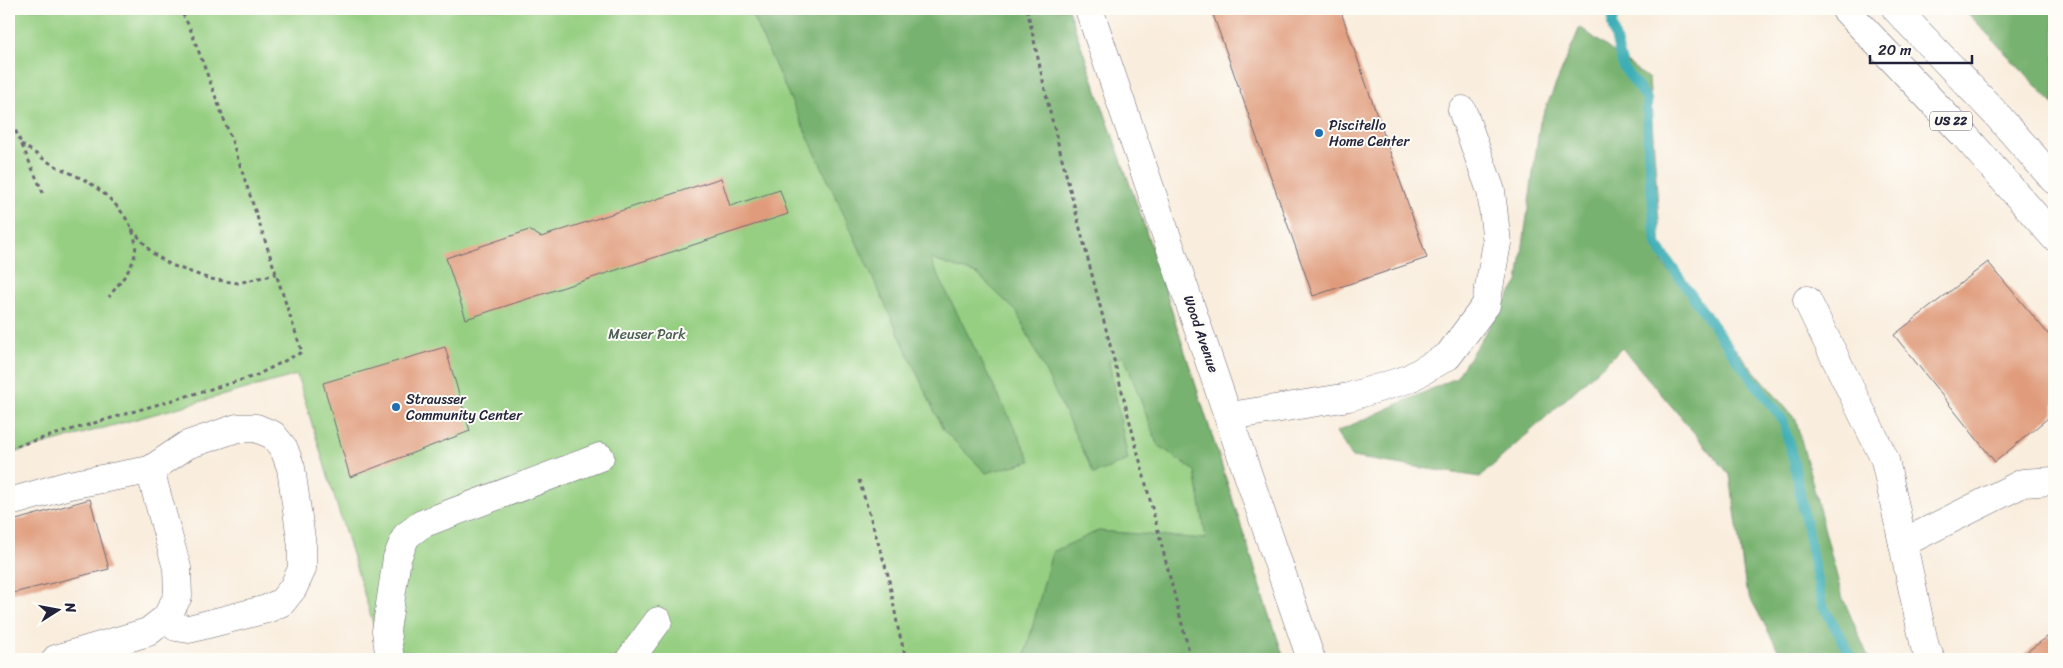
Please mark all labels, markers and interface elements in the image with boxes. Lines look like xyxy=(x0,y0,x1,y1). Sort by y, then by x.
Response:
scale bar xyxy=(1870,32,1973,64)
text: 20 m xyxy=(1878,37,1912,63)
road number: US 22 xyxy=(1930,112,1972,130)
place label: Piscitello Home Center xyxy=(1329,113,1410,154)
marker: Piscitello Home Center xyxy=(1313,127,1325,139)
street label: Wood Avenue xyxy=(1176,292,1226,376)
park label: Meuser Park xyxy=(608,322,686,347)
place label: Strausser Community Center xyxy=(406,387,523,428)
marker: Strausser Community Center xyxy=(390,401,402,413)
north arrow xyxy=(32,586,82,636)
text: N xyxy=(57,599,84,615)

